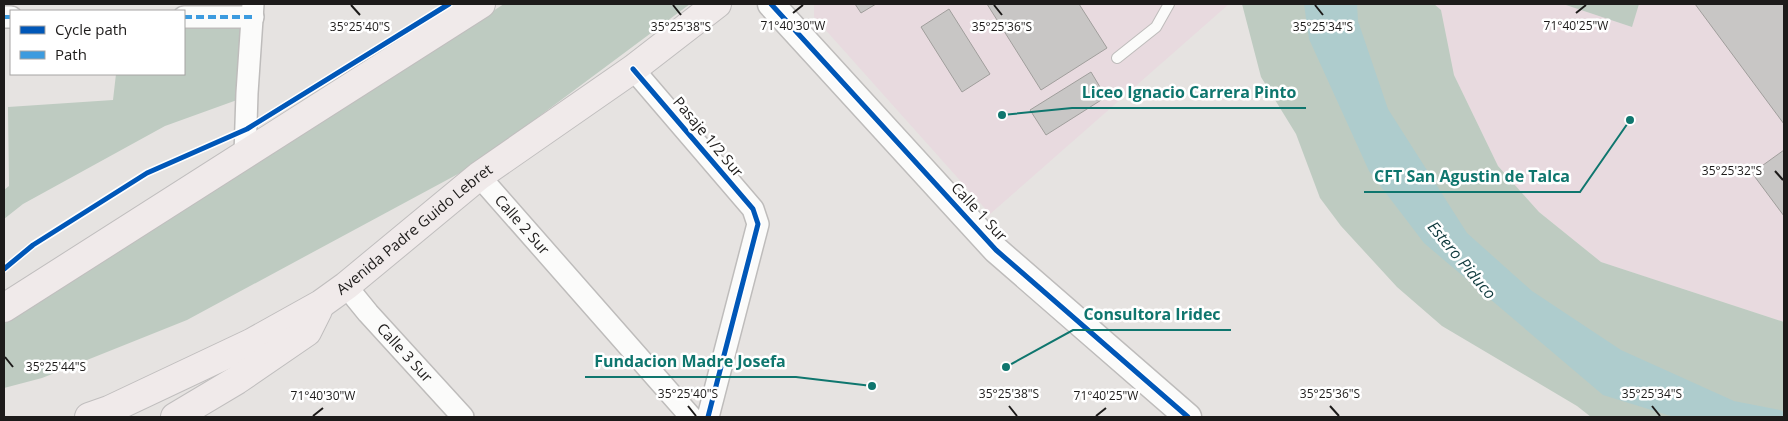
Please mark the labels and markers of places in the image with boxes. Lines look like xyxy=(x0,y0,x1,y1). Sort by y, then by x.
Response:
callout: Liceo Ignacio Carrera Pinto xyxy=(1072,77,1306,108)
callout: CFT San Agustin de Talca xyxy=(1364,161,1580,192)
callout: Consultora Iridec xyxy=(1073,299,1231,330)
callout: Fundacion Madre Josefa xyxy=(585,346,796,377)

